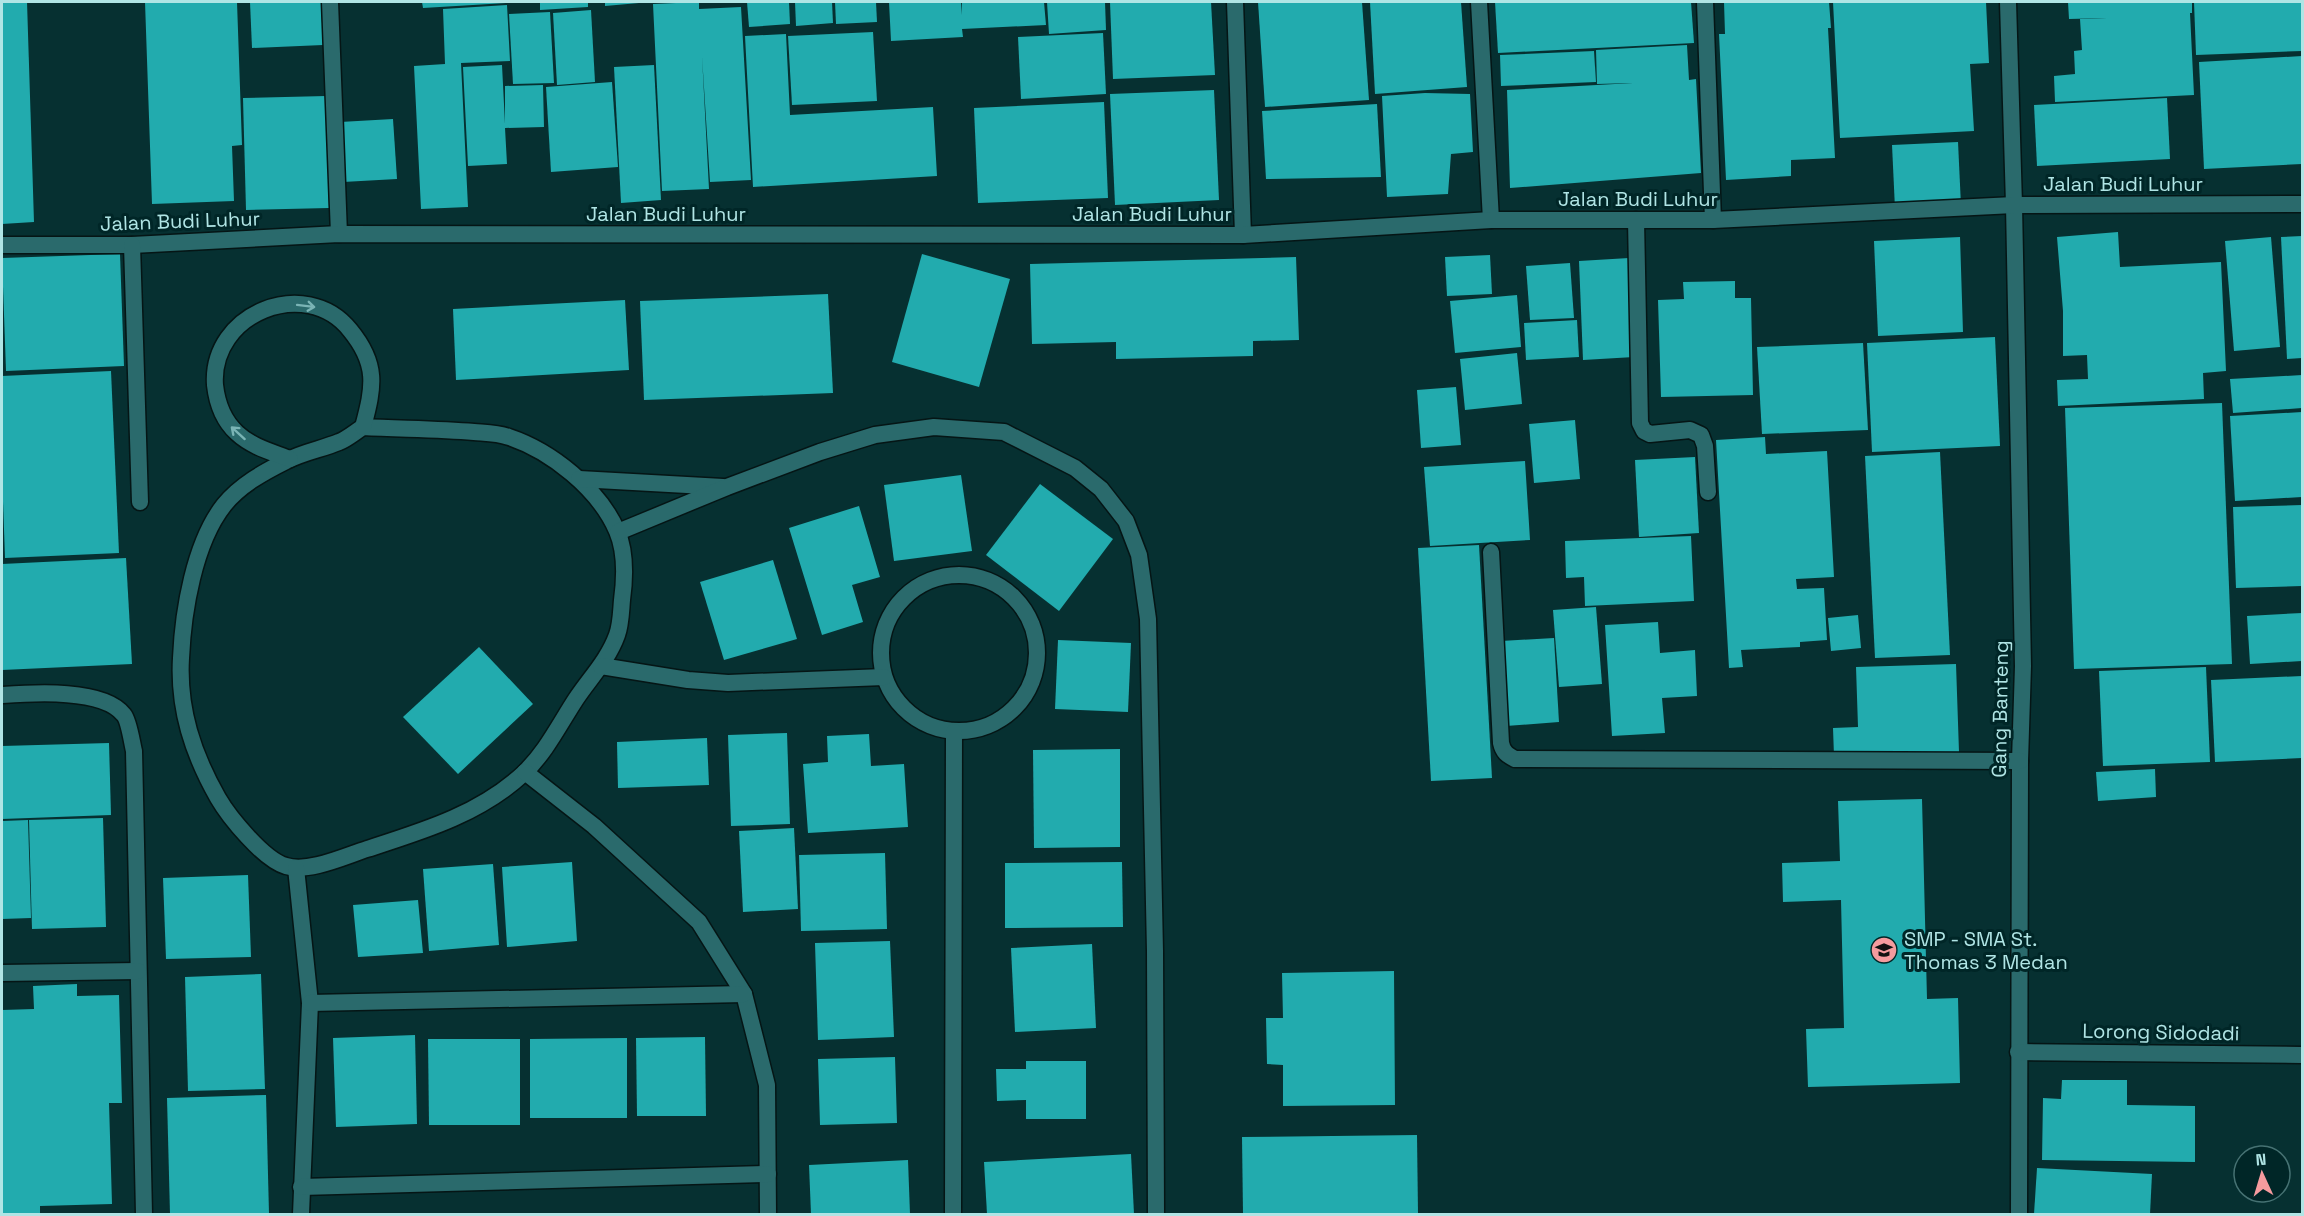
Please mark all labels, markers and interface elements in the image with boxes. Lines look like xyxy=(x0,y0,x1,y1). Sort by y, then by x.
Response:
street label: Jalan Budi Luhur xyxy=(2043,171,2203,197)
street label: Jalan Budi Luhur xyxy=(1558,186,1718,212)
street label: Jalan Budi Luhur xyxy=(586,201,746,227)
street label: Jalan Budi Luhur xyxy=(1072,201,1232,227)
street label: Jalan Budi Luhur xyxy=(100,205,260,237)
one-way arrow xyxy=(296,301,315,312)
one-way arrow xyxy=(231,426,246,440)
street label: Gang Banteng xyxy=(1986,640,2014,778)
place label: SMP - SMA St. Thomas 3 Medan xyxy=(1904,926,2068,975)
school or university icon: SMP - SMA St. Thomas 3 Medan xyxy=(1869,935,1899,965)
street label: Lorong Sidodadi xyxy=(2082,1018,2240,1046)
north arrow xyxy=(2232,1144,2292,1204)
text: N xyxy=(2255,1149,2267,1170)

